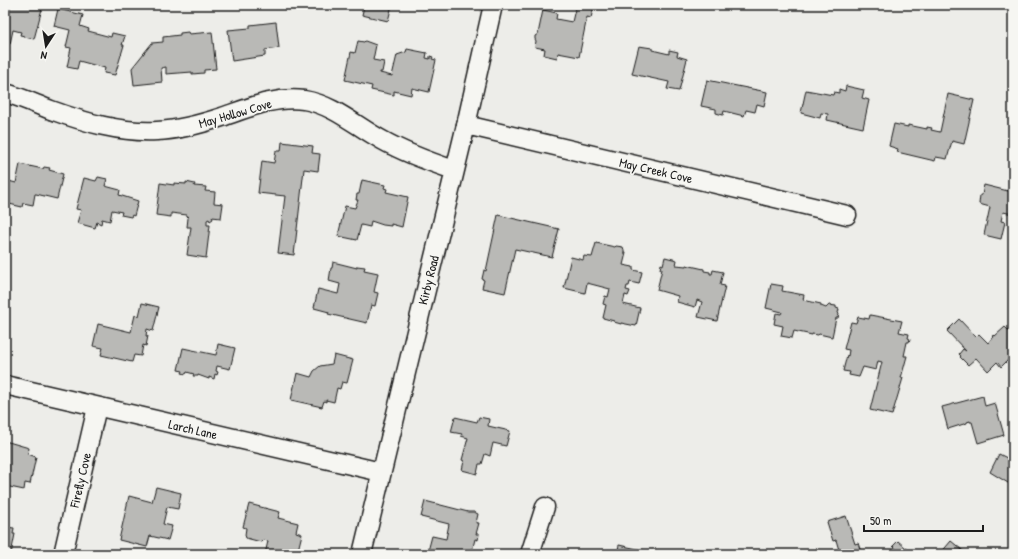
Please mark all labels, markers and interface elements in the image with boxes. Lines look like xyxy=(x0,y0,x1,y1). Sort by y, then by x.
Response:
north arrow xyxy=(26,26,66,66)
text: N xyxy=(39,48,48,63)
street label: May Hollow Cove xyxy=(196,94,274,132)
street label: May Creek Cove xyxy=(617,153,695,187)
street label: Kirby Road xyxy=(413,254,443,306)
street label: Larch Lane xyxy=(167,415,219,443)
street label: Firefly Cove xyxy=(65,451,95,510)
scale bar xyxy=(864,507,983,533)
text: 50 m xyxy=(870,512,891,529)

